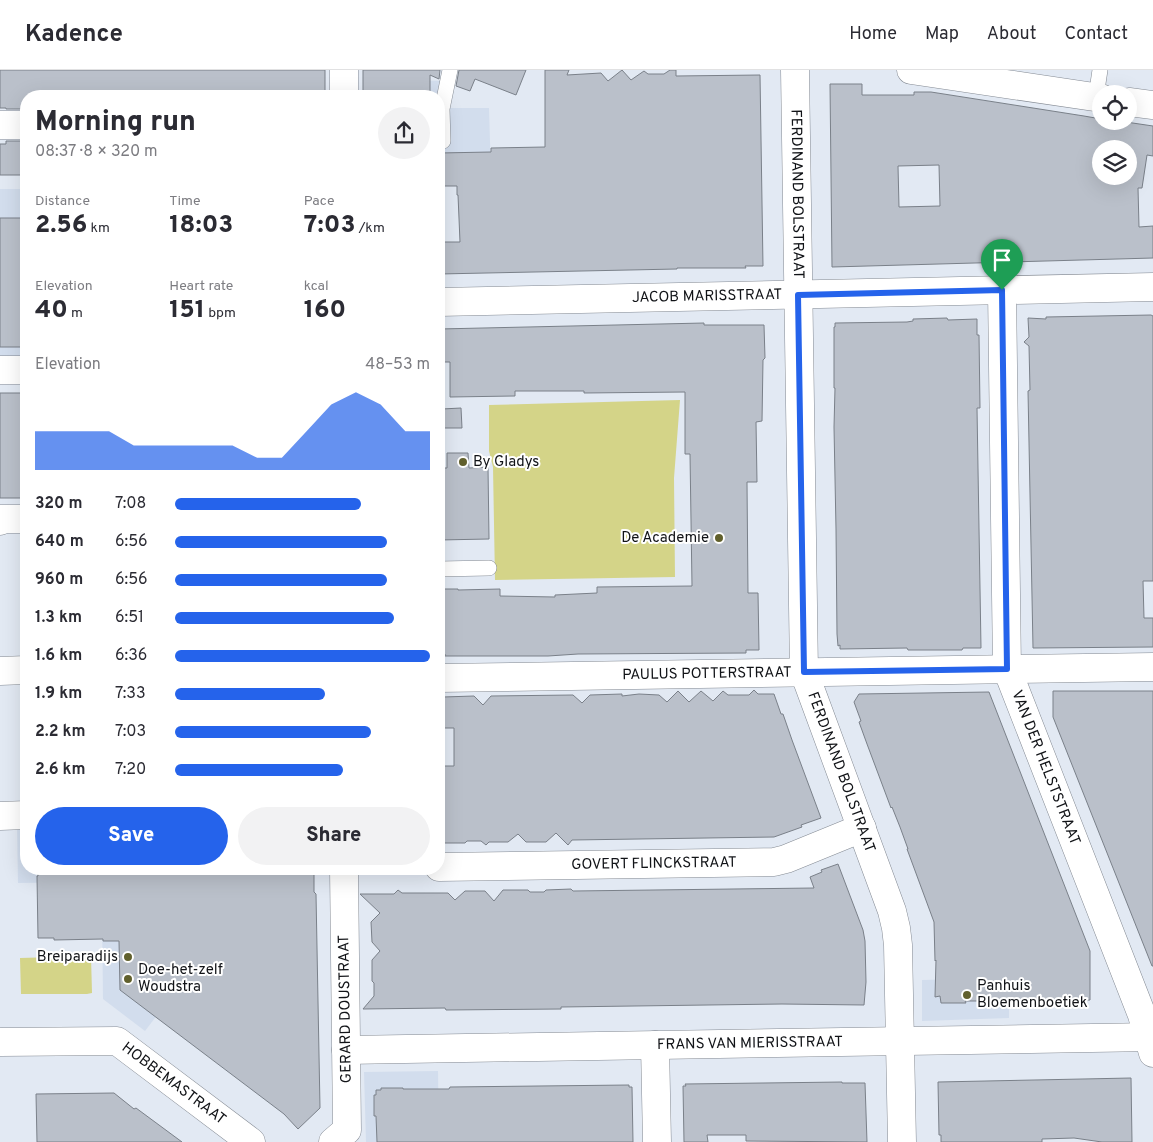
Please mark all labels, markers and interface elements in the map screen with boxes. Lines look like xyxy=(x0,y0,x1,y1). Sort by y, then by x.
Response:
text: Kadence xyxy=(25,20,123,50)
text: Home xyxy=(849,23,897,46)
text: Map xyxy=(925,23,959,46)
text: About xyxy=(987,23,1036,46)
text: Contact xyxy=(1064,23,1128,46)
map controls xyxy=(1092,85,1137,185)
button: locate xyxy=(1092,85,1137,130)
text: Morning run xyxy=(35,105,196,141)
button: share xyxy=(378,107,430,159)
street label: FERDINAND BOLSTRAAT xyxy=(786,109,808,279)
button: layers xyxy=(1092,140,1137,185)
text: 08:37 · 8 × 320 m xyxy=(35,142,158,162)
text: Distance xyxy=(35,193,90,210)
text: Time xyxy=(169,193,201,210)
text: Pace xyxy=(304,193,334,210)
text: 2.56 xyxy=(35,210,87,242)
text: 18:03 xyxy=(169,210,233,242)
text: 7:03 xyxy=(304,210,355,242)
text: km xyxy=(87,220,110,237)
text: /km xyxy=(355,220,385,237)
pin xyxy=(981,239,1023,290)
icon: arrive xyxy=(988,246,1016,274)
text: Elevation xyxy=(35,278,93,295)
text: Heart rate xyxy=(169,278,233,295)
text: kcal xyxy=(304,278,329,295)
street label: JACOB MARISSTRAAT xyxy=(632,285,782,307)
text: 40 xyxy=(35,295,68,327)
text: 151 xyxy=(169,295,205,327)
text: 160 xyxy=(304,295,346,327)
text: m xyxy=(68,305,83,322)
text: bpm xyxy=(205,305,236,322)
text: Elevation xyxy=(35,355,101,375)
text: 48–53 m xyxy=(365,355,430,375)
place label: By Gladys xyxy=(473,453,539,472)
marker: By Gladys xyxy=(457,456,469,468)
text: 320 m xyxy=(35,494,83,514)
text: 7:08 xyxy=(115,494,146,514)
place label: De Academie xyxy=(621,529,709,548)
text: 640 m xyxy=(35,532,84,552)
text: 6:56 xyxy=(115,532,148,552)
marker: De Academie xyxy=(713,532,725,544)
text: 960 m xyxy=(35,570,83,590)
text: 6:56 xyxy=(115,570,148,590)
text: 1.3 km xyxy=(35,608,82,628)
text: 6:51 xyxy=(115,608,144,628)
text: 1.6 km xyxy=(35,646,82,666)
text: 6:36 xyxy=(115,646,147,666)
street label: PAULUS POTTERSTRAAT xyxy=(622,663,792,685)
text: 1.9 km xyxy=(35,684,82,704)
text: 7:33 xyxy=(115,684,146,704)
street label: VAN DER HELSTSTRAAT xyxy=(1007,688,1084,848)
street label: FERDINAND BOLSTRAAT xyxy=(803,689,879,855)
text: 2.2 km xyxy=(35,722,85,742)
text: 7:03 xyxy=(115,722,146,742)
text: 2.6 km xyxy=(35,760,86,780)
text: 7:20 xyxy=(115,760,146,780)
button: Save xyxy=(35,807,228,865)
button: Share xyxy=(238,807,430,865)
street label: GOVERT FLINCKSTRAAT xyxy=(571,853,737,875)
street label: GERARD DOUSTRAAT xyxy=(335,935,357,1083)
place label: Breiparadijs xyxy=(37,948,118,967)
marker: Breiparadijs xyxy=(122,951,134,963)
place label: Doe-het-zelf Woudstra xyxy=(138,961,223,997)
marker: Doe-het-zelf Woudstra xyxy=(122,973,134,985)
place label: Panhuis Bloemenboetiek xyxy=(977,977,1088,1013)
marker: Panhuis Bloemenboetiek xyxy=(961,989,973,1001)
street label: FRANS VAN MIERISSTRAAT xyxy=(657,1032,843,1054)
street label: HOBBEMASTRAAT xyxy=(118,1038,230,1129)

